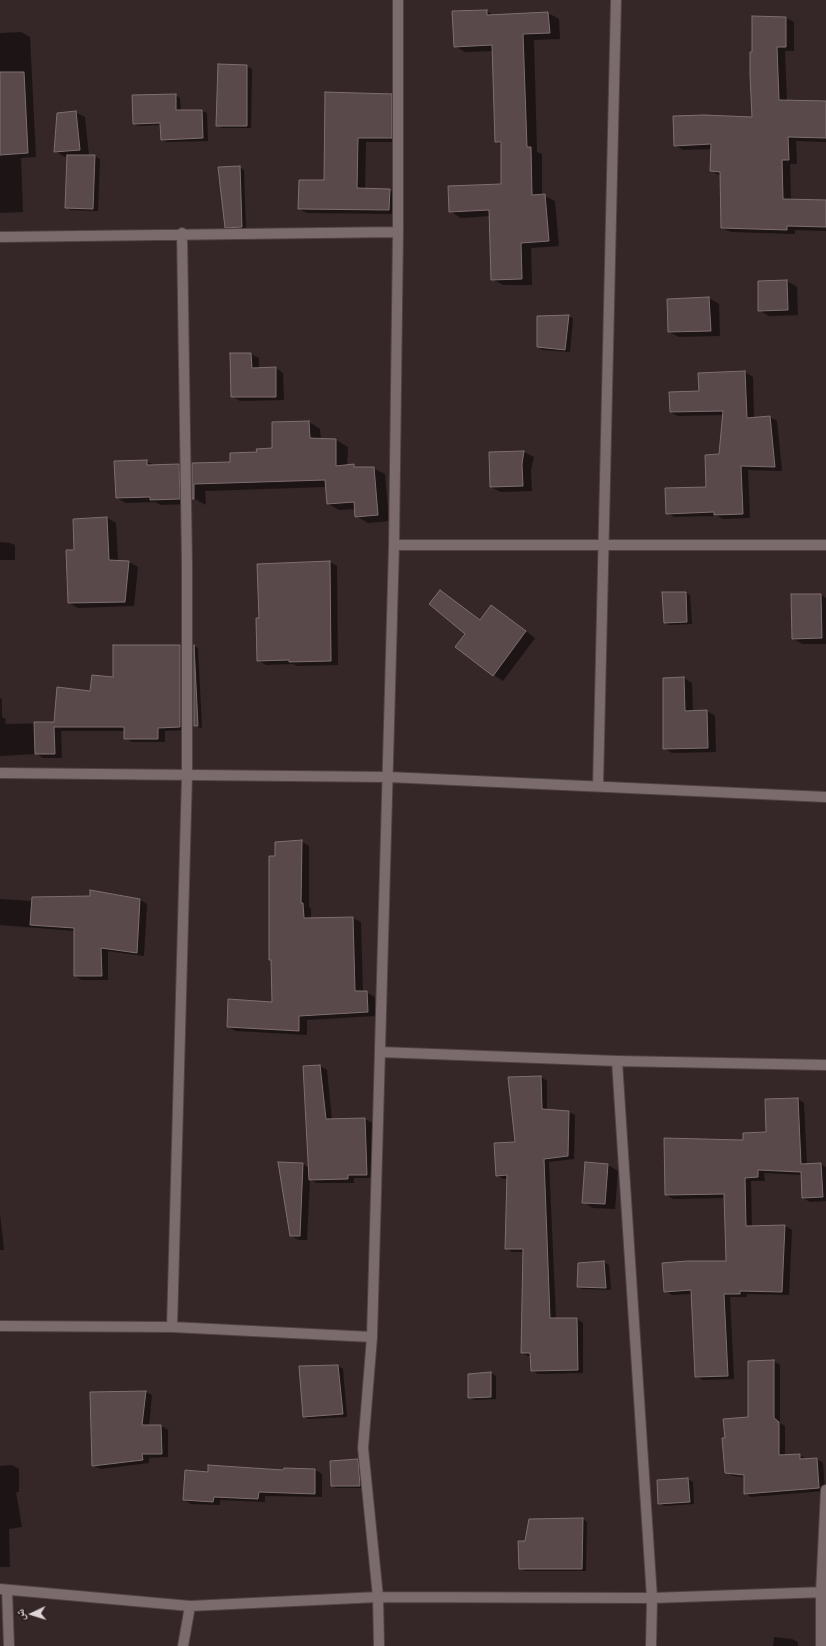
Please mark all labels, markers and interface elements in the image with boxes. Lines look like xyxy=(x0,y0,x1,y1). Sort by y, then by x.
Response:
north arrow xyxy=(12,1594,52,1634)
text: ش xyxy=(14,1609,26,1621)

